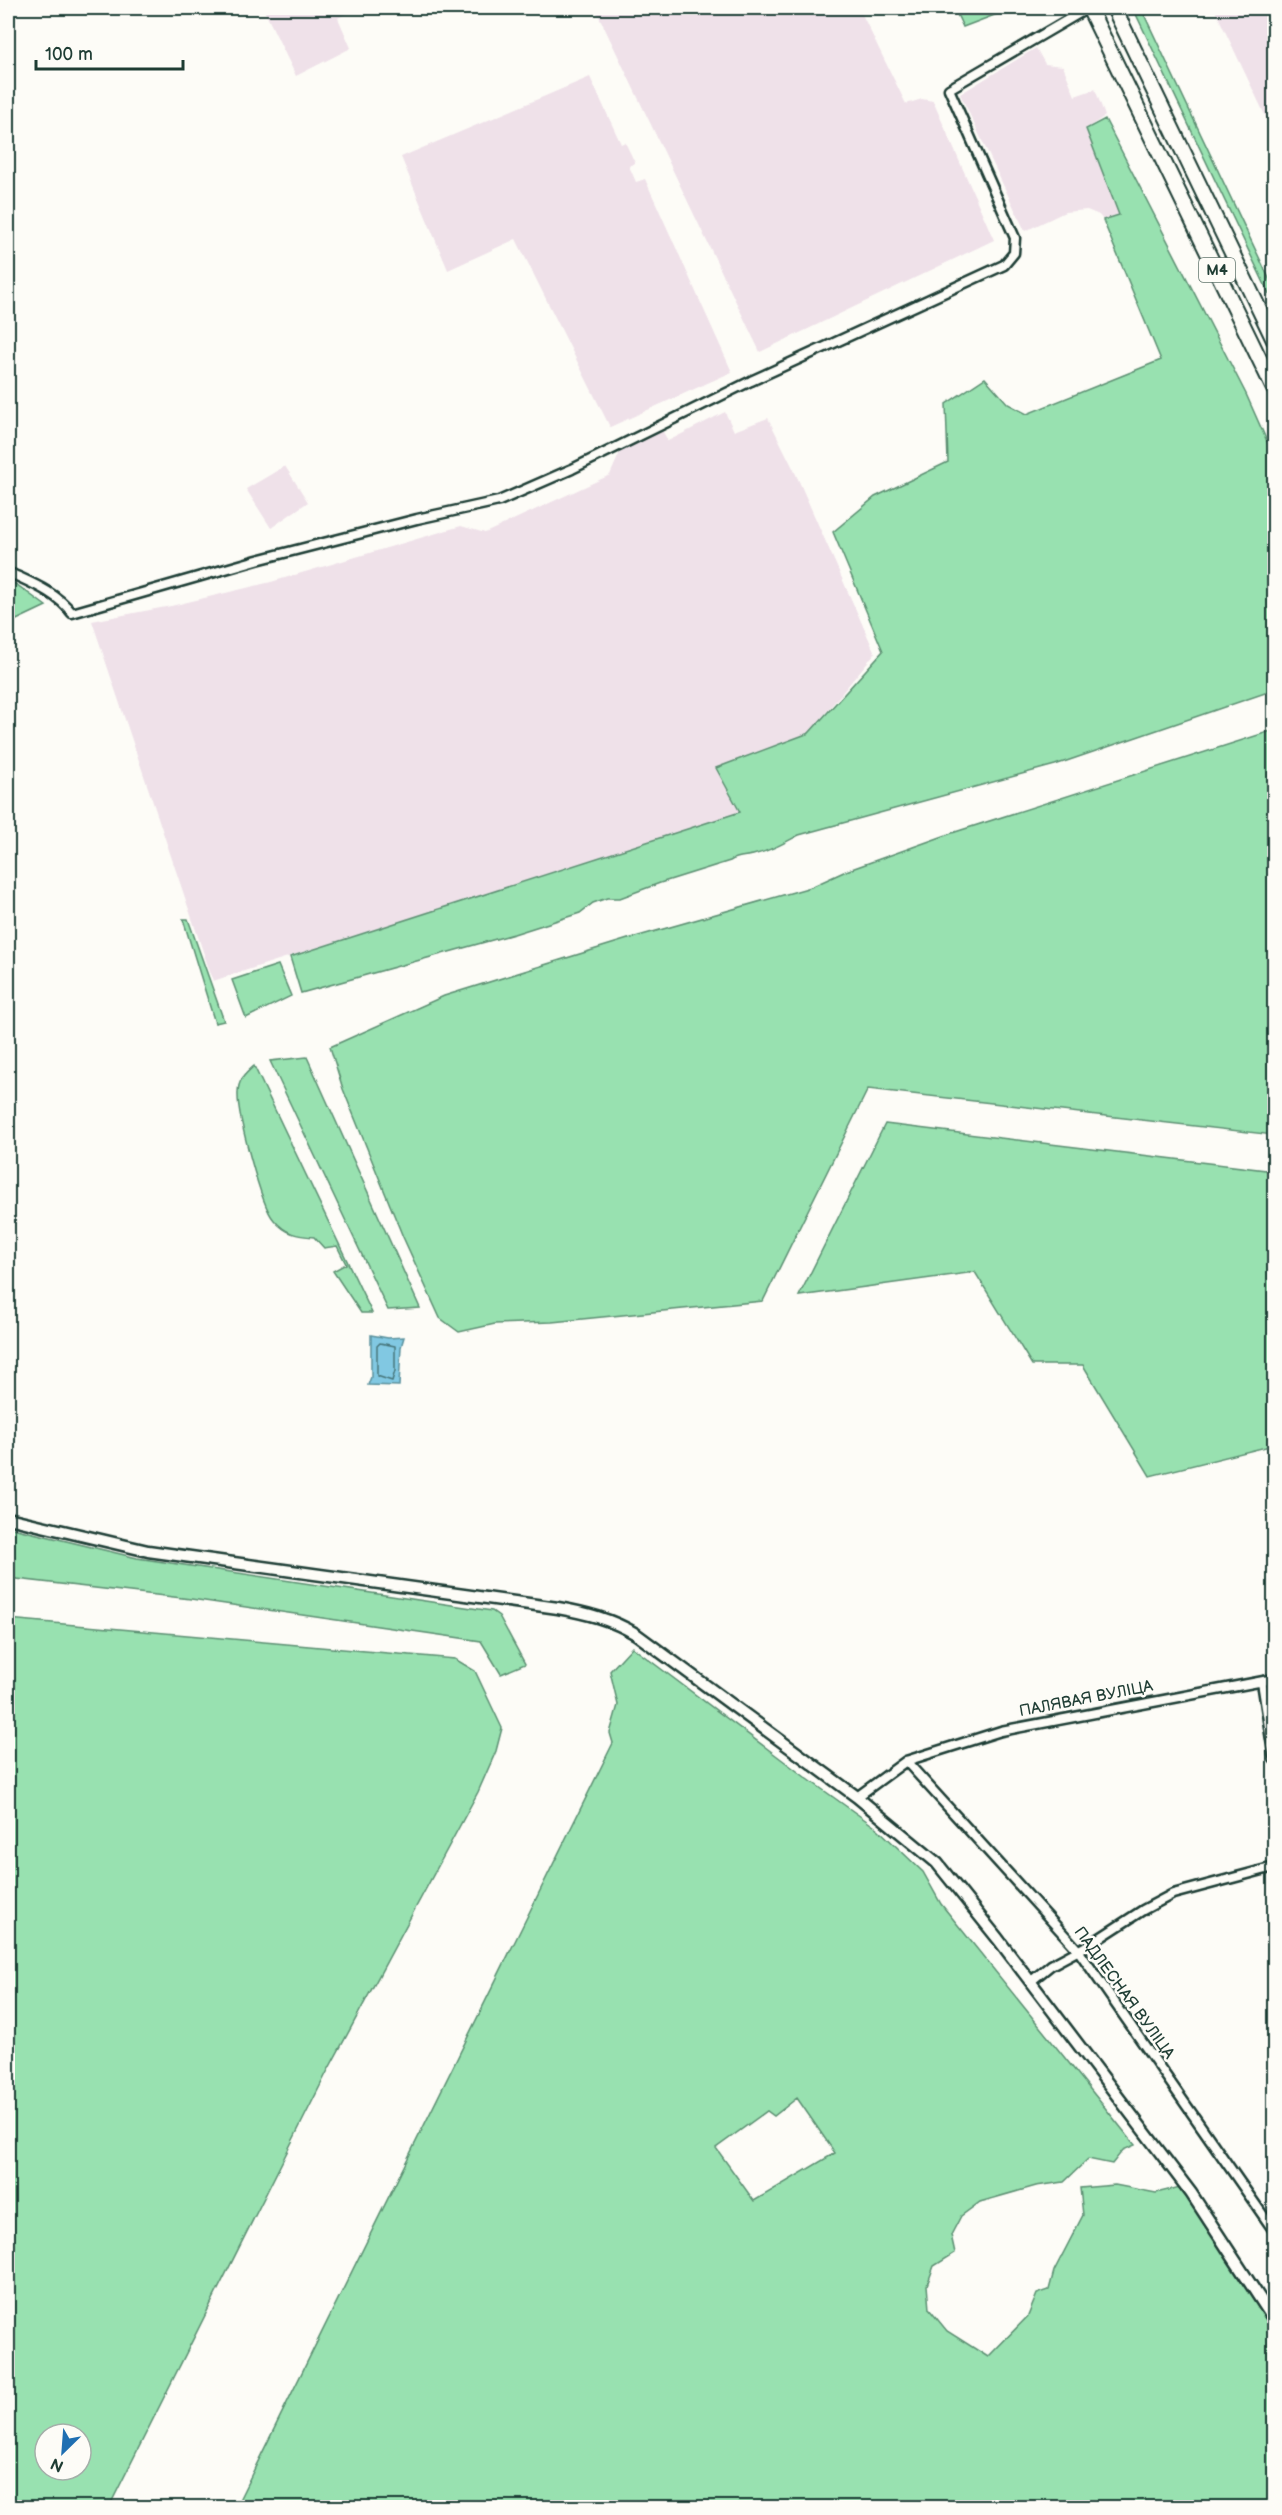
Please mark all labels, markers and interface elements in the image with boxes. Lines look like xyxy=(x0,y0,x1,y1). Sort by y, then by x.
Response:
scale bar xyxy=(36,33,183,71)
text: 100 m xyxy=(45,44,93,65)
road number: М4 xyxy=(1199,258,1235,282)
street label: ПАЛЯВАЯ ВУЛІЦА xyxy=(1018,1677,1155,1721)
street label: ПАДЛЕСНАЯ ВУЛІЦА xyxy=(1070,1923,1179,2063)
north arrow xyxy=(33,2422,93,2482)
text: N xyxy=(48,2453,67,2475)

